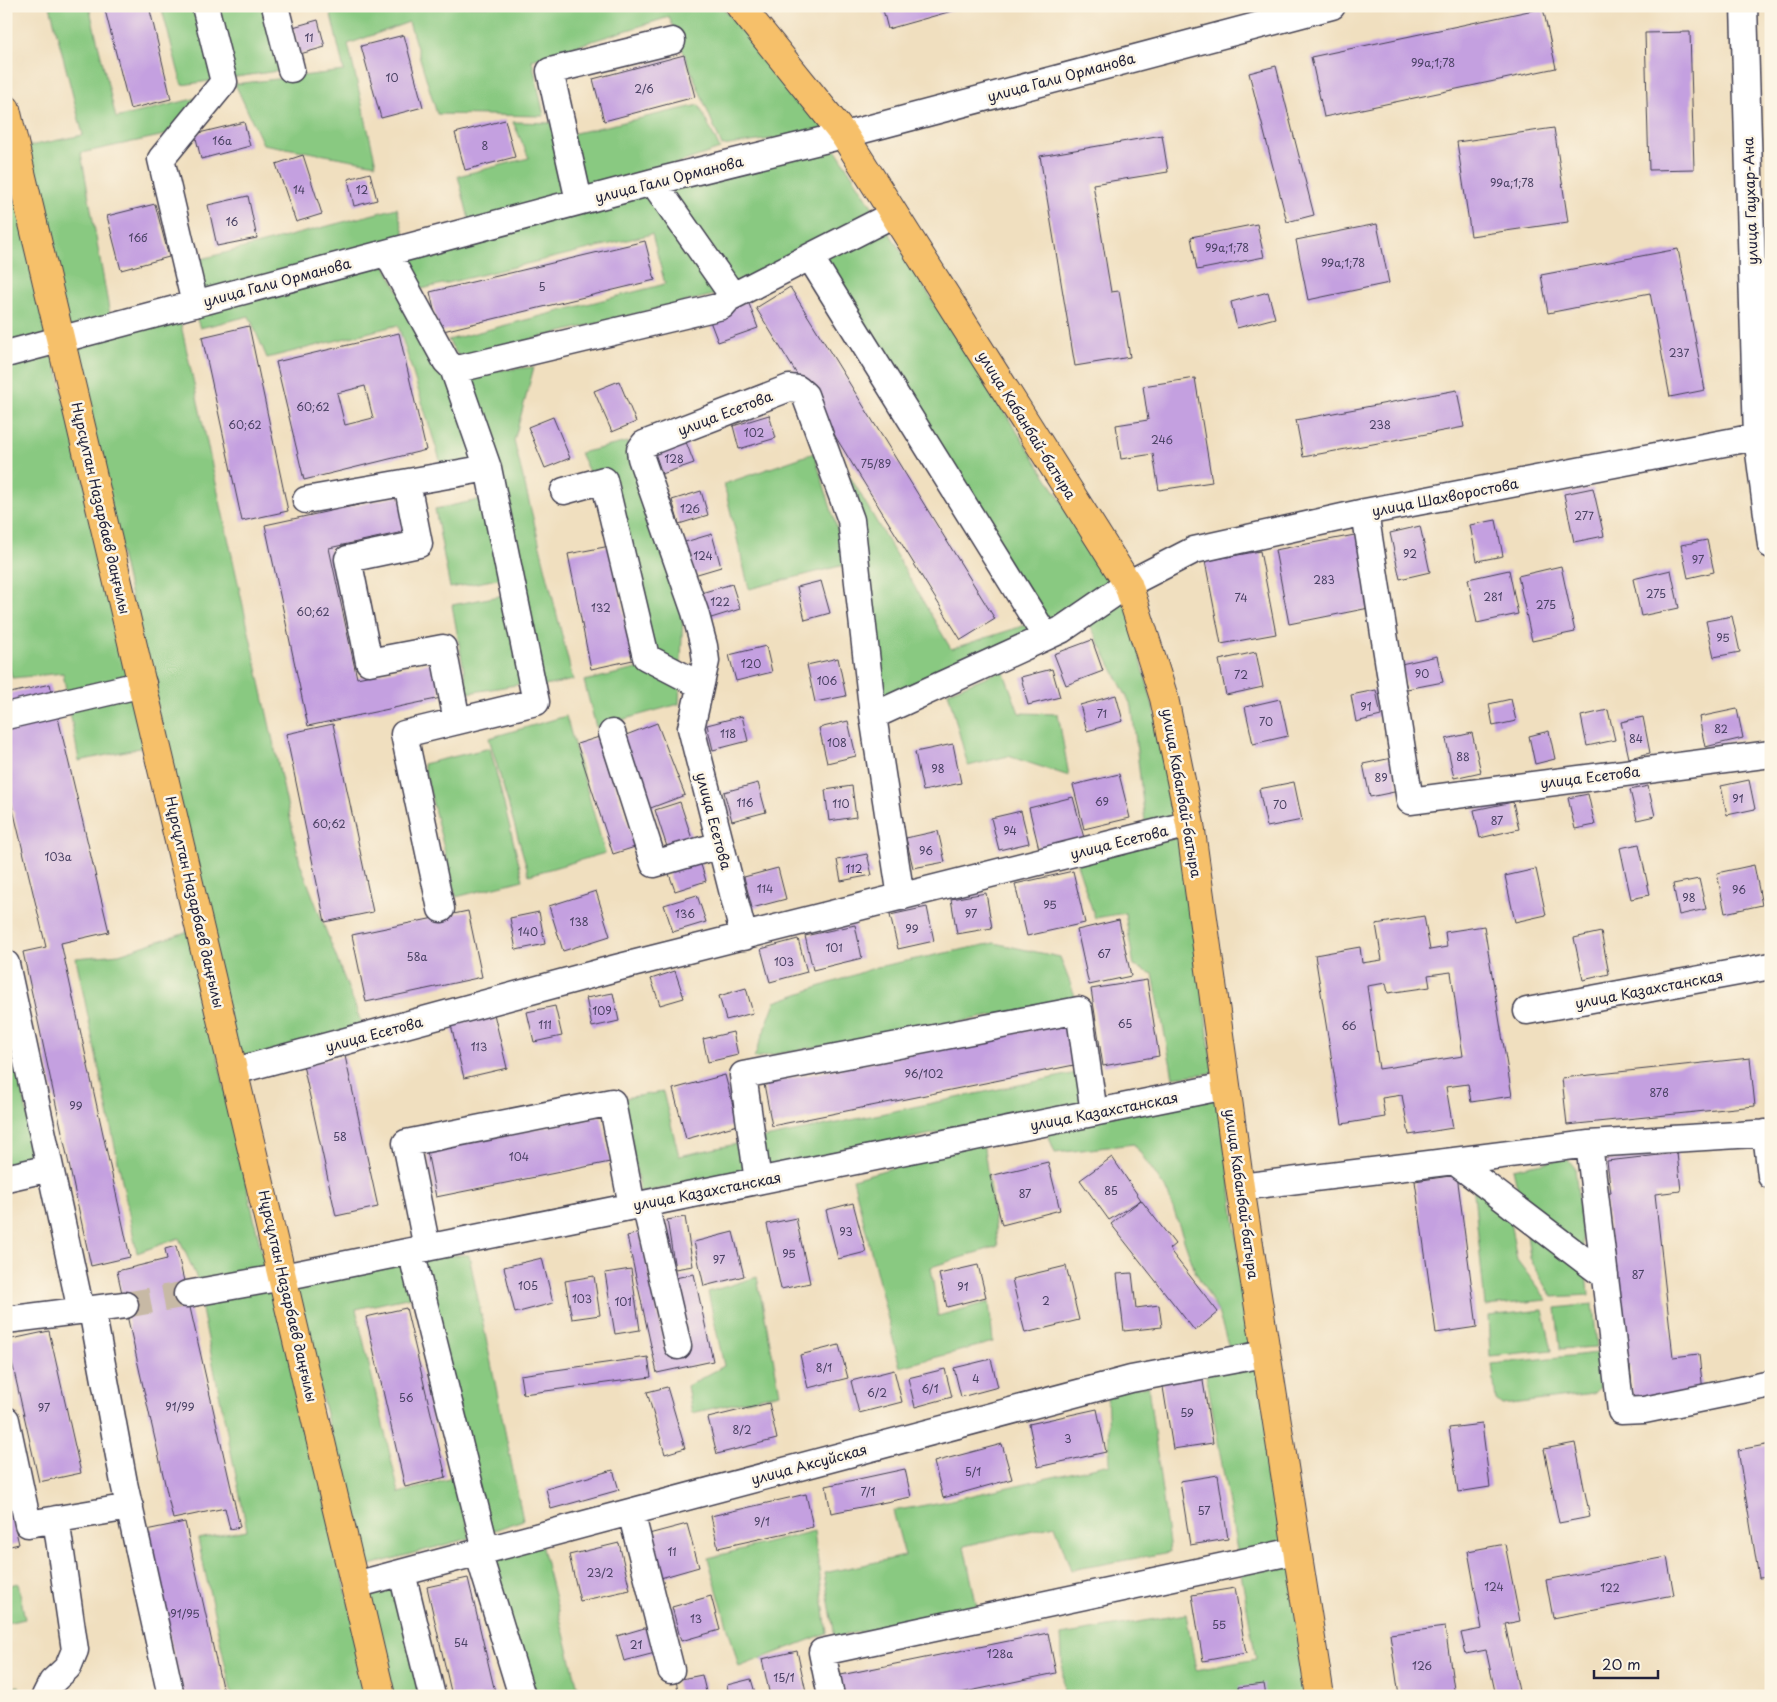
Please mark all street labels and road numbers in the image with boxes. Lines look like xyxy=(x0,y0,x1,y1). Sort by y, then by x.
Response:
street label: улица Гали Орманова xyxy=(985,47,1137,107)
street label: улица Гаухар-Ана xyxy=(1737,136,1763,265)
street label: улица Гали Орманова xyxy=(593,150,746,208)
street label: улица Гали Орманова xyxy=(201,252,353,312)
street label: улица Кабанбай-батыра xyxy=(973,347,1082,504)
street label: улица Есетова xyxy=(674,385,776,441)
street label: Нұрсұлтан Назарбаев даңғылы xyxy=(66,400,136,616)
street label: улица Шахворостова xyxy=(1370,472,1520,522)
street label: улица Кабанбай-батыра xyxy=(1157,707,1207,880)
street label: улица Есетова xyxy=(1539,760,1641,794)
street label: улица Есетова xyxy=(691,770,737,872)
street label: Нұрсұлтан Назарбаев даңғылы xyxy=(160,794,230,1010)
street label: улица Есетова xyxy=(1068,820,1170,864)
street label: улица Казахстанская xyxy=(1573,964,1725,1014)
street label: улица Есетова xyxy=(323,1011,425,1057)
street label: улица Казахстанская xyxy=(1028,1086,1180,1136)
street label: улица Кабанбай-батыра xyxy=(1220,1108,1264,1281)
street label: улица Казахстанская xyxy=(631,1166,783,1216)
street label: Нұрсұлтан Назарбаев даңғылы xyxy=(253,1188,323,1404)
street label: улица Аксуйская xyxy=(749,1438,869,1490)

